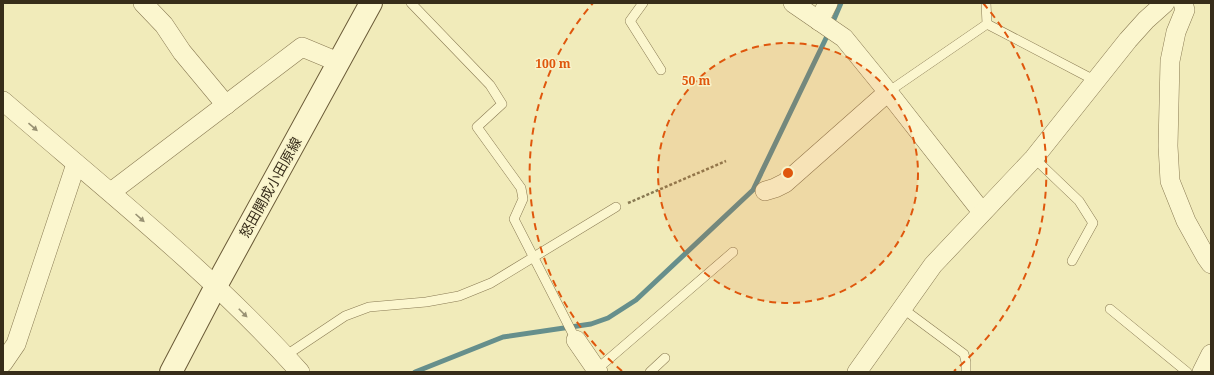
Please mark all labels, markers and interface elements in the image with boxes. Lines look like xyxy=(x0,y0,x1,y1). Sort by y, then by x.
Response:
text: 100 m xyxy=(535,55,571,72)
text: 50 m xyxy=(682,72,710,89)
one-way arrow xyxy=(27,122,38,131)
street label: 怒田開成小田原線 xyxy=(235,133,305,241)
centre of rings xyxy=(781,166,795,180)
one-way arrow xyxy=(135,213,145,222)
one-way arrow xyxy=(238,308,248,318)

